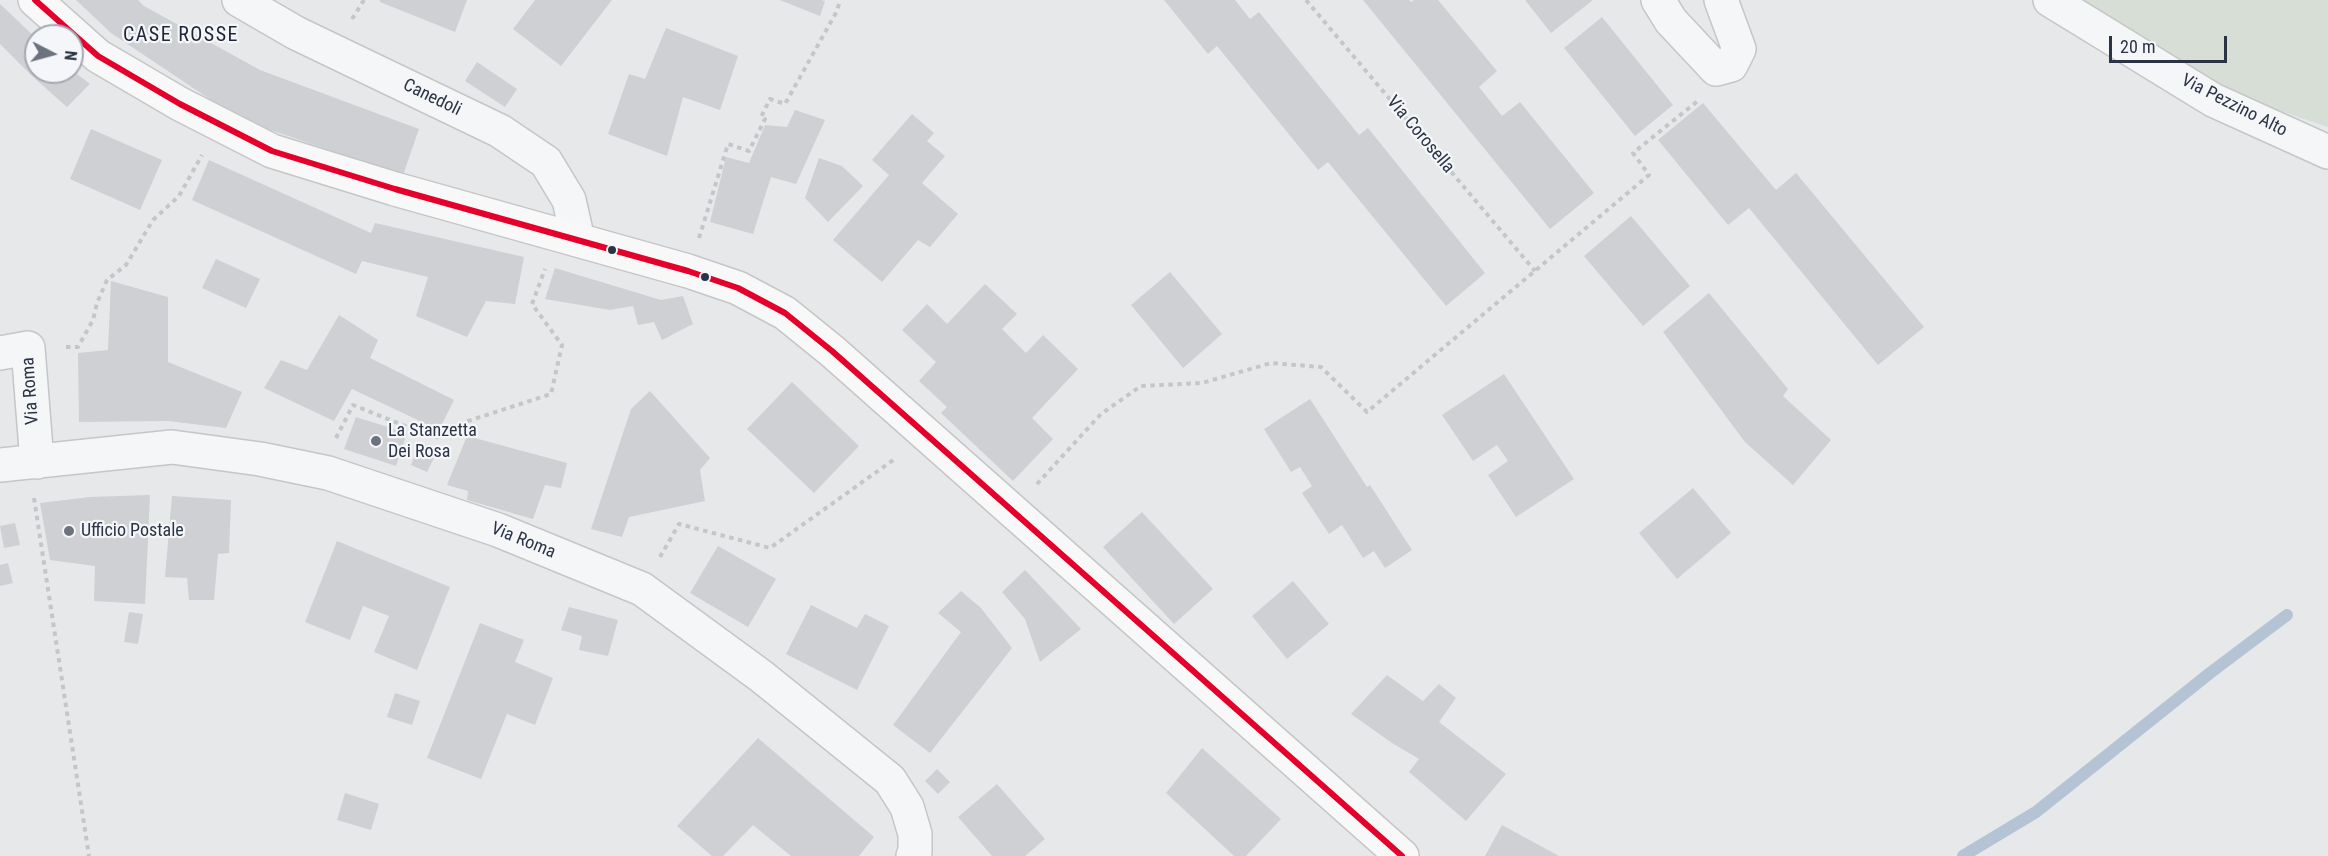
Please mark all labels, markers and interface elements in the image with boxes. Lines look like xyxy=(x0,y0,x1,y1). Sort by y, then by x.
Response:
north arrow xyxy=(24,24,84,84)
district label: CASE ROSSE xyxy=(123,24,239,48)
scale bar xyxy=(2112,24,2230,62)
text: 20 m xyxy=(2120,36,2155,57)
text: N xyxy=(60,50,80,62)
street label: Via Pezzino Alto xyxy=(2178,70,2290,142)
street label: Canedoli xyxy=(399,75,465,121)
street label: Via Corosella xyxy=(1381,92,1459,178)
unlabelled marker xyxy=(606,244,618,256)
unlabelled marker xyxy=(699,271,711,283)
street label: Via Roma xyxy=(18,356,44,426)
place label: La Stanzetta Dei Rosa xyxy=(388,420,477,462)
marker: La Stanzetta Dei Rosa xyxy=(369,434,383,448)
street label: Via Roma xyxy=(488,518,558,564)
place label: Ufficio Postale xyxy=(81,520,184,542)
marker: Ufficio Postale xyxy=(62,524,76,538)

